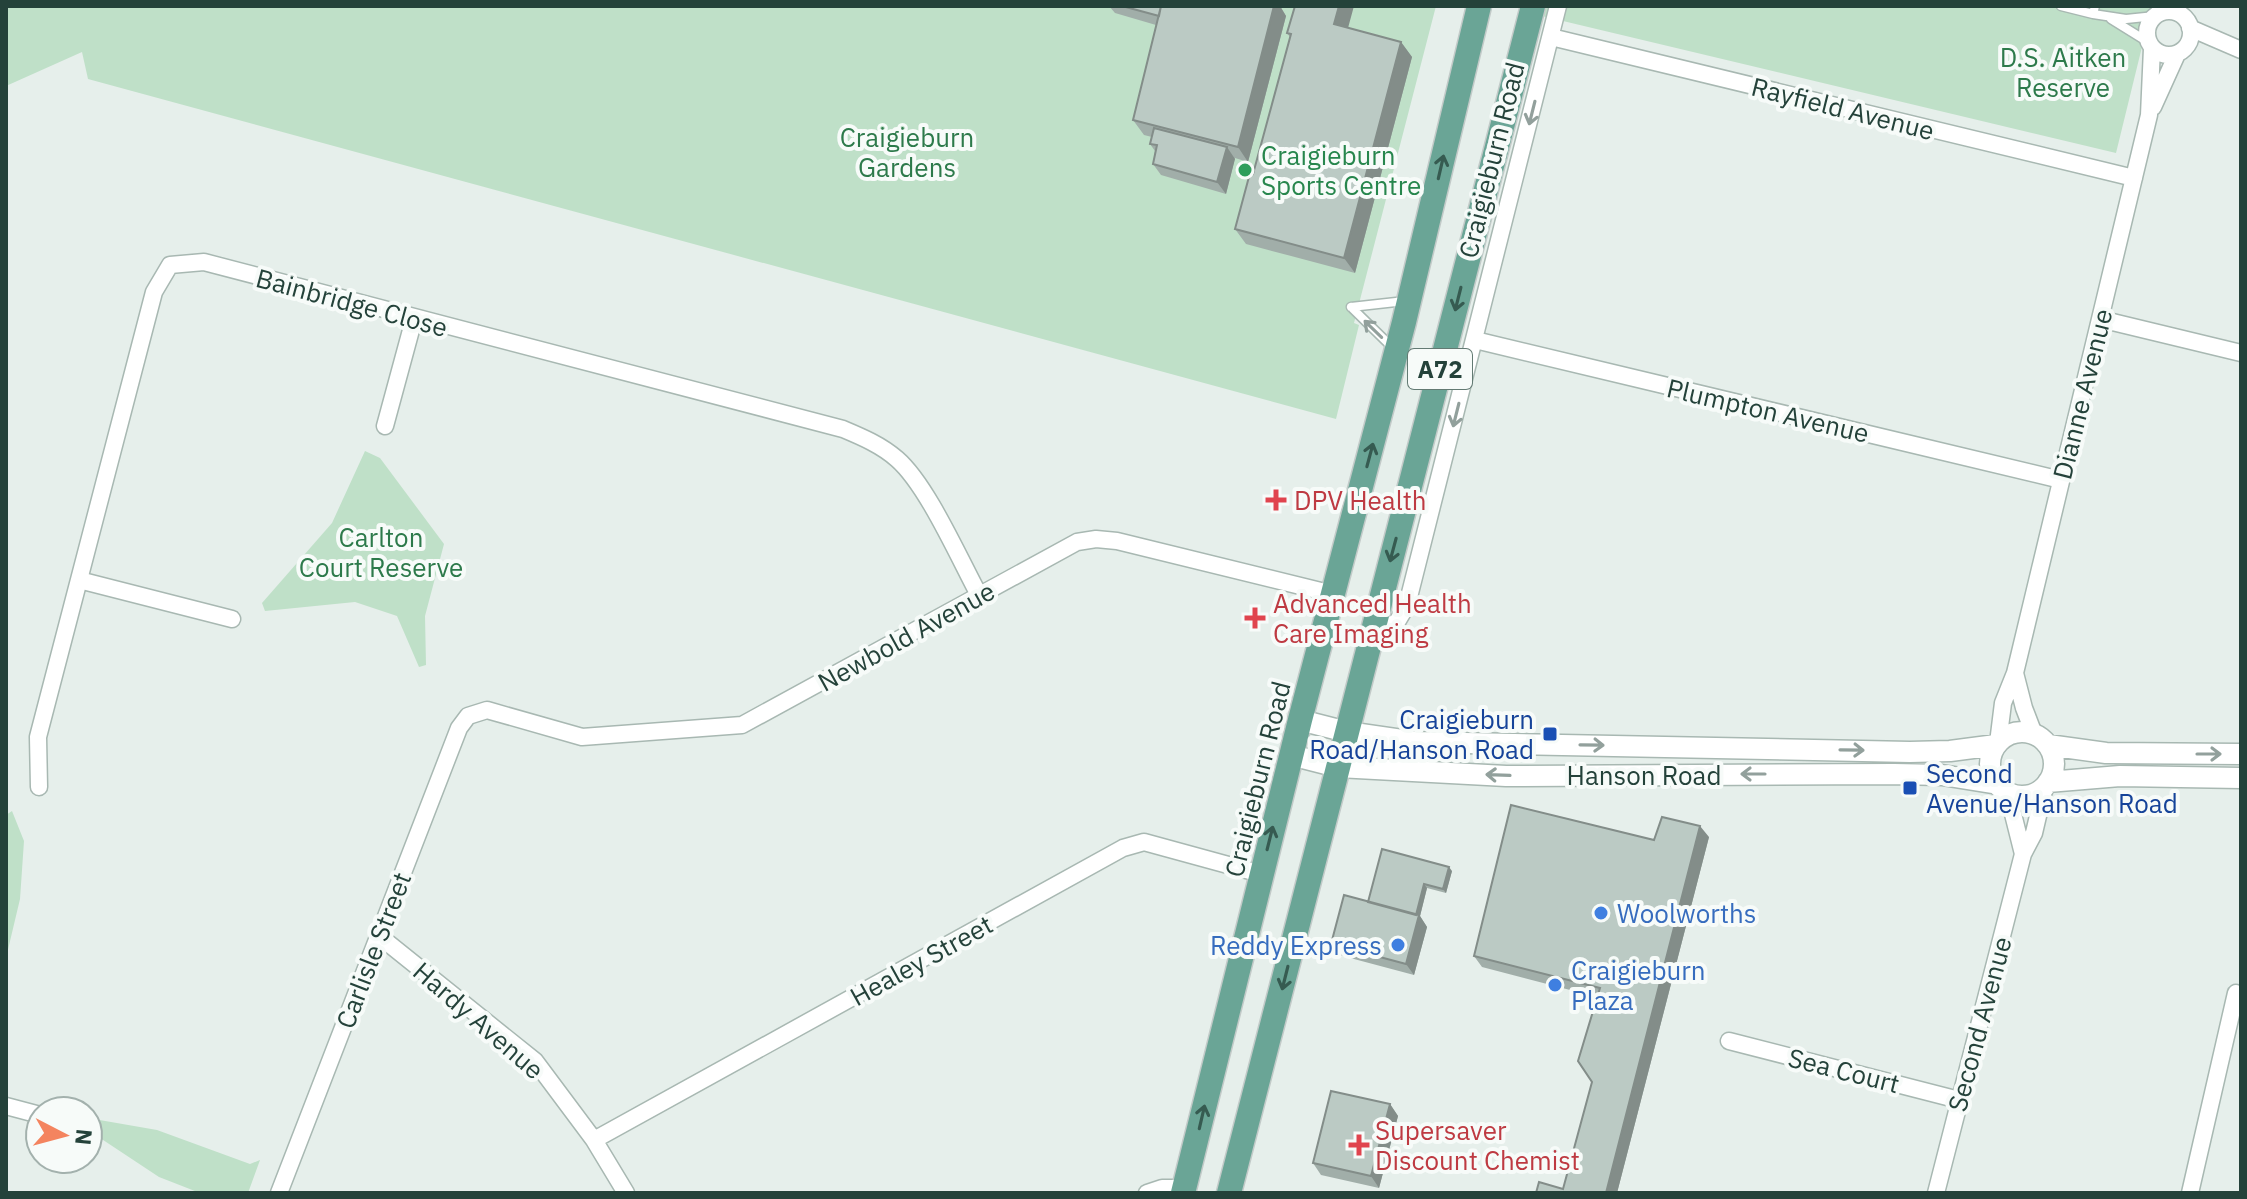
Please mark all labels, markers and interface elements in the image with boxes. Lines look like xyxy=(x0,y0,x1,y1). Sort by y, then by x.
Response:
park label: D.S. Aitken Reserve xyxy=(2000,40,2126,104)
street label: Craigieburn Road xyxy=(1450,59,1532,261)
street label: Rayfield Avenue xyxy=(1748,69,1938,147)
one-way arrow xyxy=(1523,99,1538,125)
park label: Craigieburn Gardens xyxy=(840,120,974,184)
place label: Craigieburn Sports Centre xyxy=(1261,138,1421,202)
one-way arrow xyxy=(1434,154,1449,180)
marker: Craigieburn Sports Centre xyxy=(1236,161,1254,179)
street label: Bainbridge Close xyxy=(252,260,452,344)
one-way arrow xyxy=(1449,285,1464,311)
street label: Dianne Avenue xyxy=(2044,305,2120,483)
one-way arrow xyxy=(1363,320,1383,339)
road number: A72 xyxy=(1408,349,1472,389)
street label: Plumpton Avenue xyxy=(1664,370,1872,450)
one-way arrow xyxy=(1447,402,1462,428)
one-way arrow xyxy=(1363,442,1378,468)
place label: DPV Health xyxy=(1294,483,1427,517)
marker: DPV Health xyxy=(1265,489,1287,511)
park label: Carlton Court Reserve xyxy=(299,520,463,584)
one-way arrow xyxy=(1385,537,1400,563)
street label: Newbold Avenue xyxy=(811,573,1001,699)
place label: Advanced Health Care Imaging xyxy=(1273,586,1472,650)
marker: Advanced Health Care Imaging xyxy=(1244,607,1266,629)
street label: Craigieburn Road xyxy=(1216,678,1298,880)
place label: Craigieburn Road/Hanson Road xyxy=(1309,702,1534,766)
marker: Craigieburn Road/Hanson Road xyxy=(1541,725,1559,743)
one-way arrow xyxy=(1578,737,1605,753)
one-way arrow xyxy=(1838,743,1865,758)
one-way arrow xyxy=(2195,746,2222,762)
place label: Second Avenue/Hanson Road xyxy=(1926,756,2178,820)
street label: Hanson Road xyxy=(1567,758,1721,792)
one-way arrow xyxy=(1740,766,1767,782)
one-way arrow xyxy=(1485,767,1512,782)
marker: Second Avenue/Hanson Road xyxy=(1901,779,1919,797)
one-way arrow xyxy=(1264,825,1279,851)
street label: Carlisle Street xyxy=(328,867,418,1033)
place label: Woolworths xyxy=(1617,896,1756,930)
marker: Woolworths xyxy=(1592,904,1610,922)
street label: Healey Street xyxy=(844,907,998,1013)
place label: Reddy Express xyxy=(1210,928,1382,962)
street label: Second Avenue xyxy=(1939,933,2019,1115)
marker: Reddy Express xyxy=(1389,936,1407,954)
place label: Craigieburn Plaza xyxy=(1571,953,1706,1017)
street label: Hardy Avenue xyxy=(406,954,552,1086)
one-way arrow xyxy=(1276,965,1291,991)
marker: Craigieburn Plaza xyxy=(1546,976,1564,994)
street label: Sea Court xyxy=(1785,1040,1903,1100)
north arrow xyxy=(24,1095,104,1175)
one-way arrow xyxy=(1195,1105,1210,1131)
place label: Supersaver Discount Chemist xyxy=(1375,1113,1580,1177)
text: N xyxy=(69,1128,100,1147)
marker: Supersaver Discount Chemist xyxy=(1350,1136,1368,1154)

